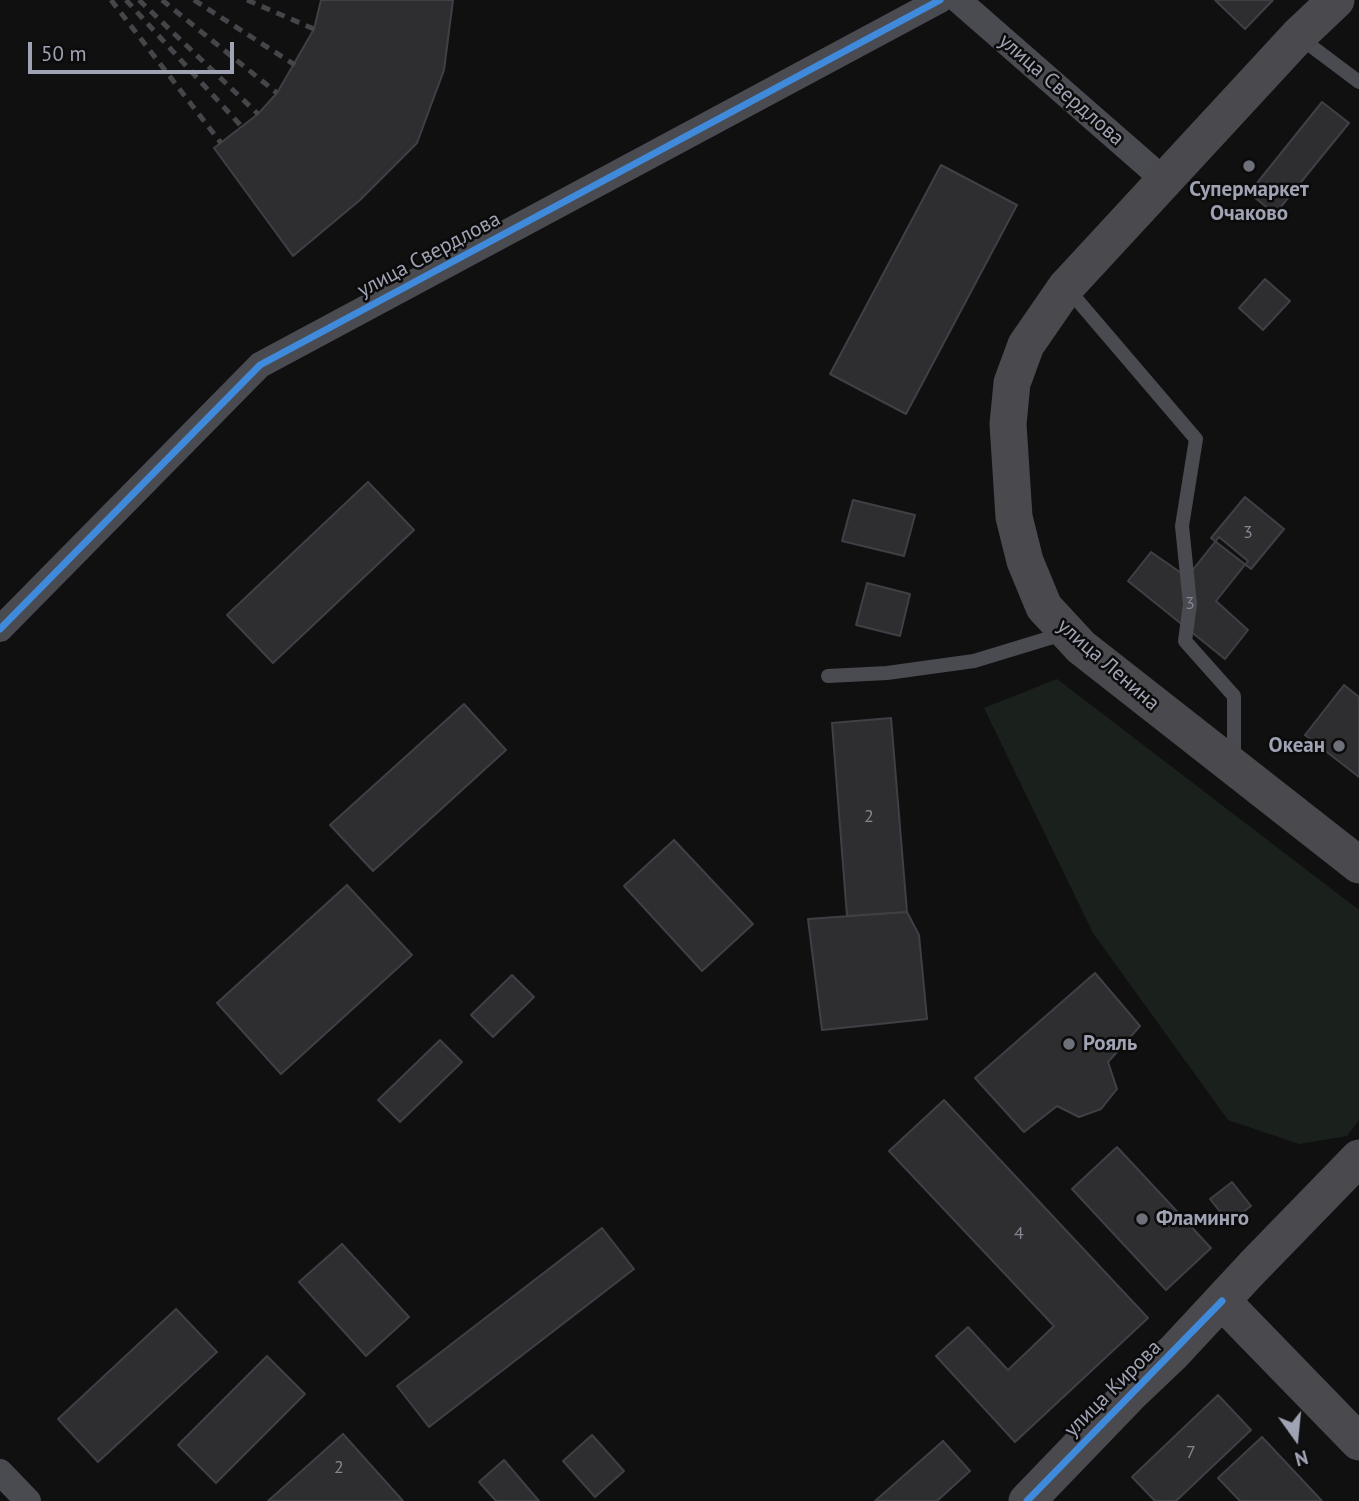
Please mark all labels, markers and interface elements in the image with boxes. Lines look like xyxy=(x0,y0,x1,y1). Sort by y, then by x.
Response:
scale bar xyxy=(32,28,238,72)
street label: улица Свердлова xyxy=(993,29,1129,151)
text: 50 m xyxy=(41,40,87,67)
marker: Супермаркет Очаково xyxy=(1241,158,1257,174)
place label: Супермаркет Очаково xyxy=(1189,177,1309,227)
street label: улица Свердлова xyxy=(353,207,505,303)
house number: 3 xyxy=(1243,522,1253,544)
house number: 3 xyxy=(1185,593,1195,615)
street label: улица Ленина xyxy=(1052,614,1164,716)
place label: Океан xyxy=(1269,733,1325,759)
marker: Океан xyxy=(1331,738,1347,754)
house number: 2 xyxy=(864,806,874,828)
place label: Рояль xyxy=(1083,1031,1137,1057)
marker: Рояль xyxy=(1061,1036,1077,1052)
place label: Фламинго xyxy=(1156,1206,1249,1232)
marker: Фламинго xyxy=(1134,1211,1150,1227)
house number: 4 xyxy=(1014,1223,1024,1245)
street label: улица Кирова xyxy=(1059,1335,1167,1443)
north arrow xyxy=(1261,1403,1331,1473)
house number: 7 xyxy=(1186,1442,1196,1464)
text: N xyxy=(1292,1445,1311,1471)
house number: 2 xyxy=(334,1457,344,1479)

